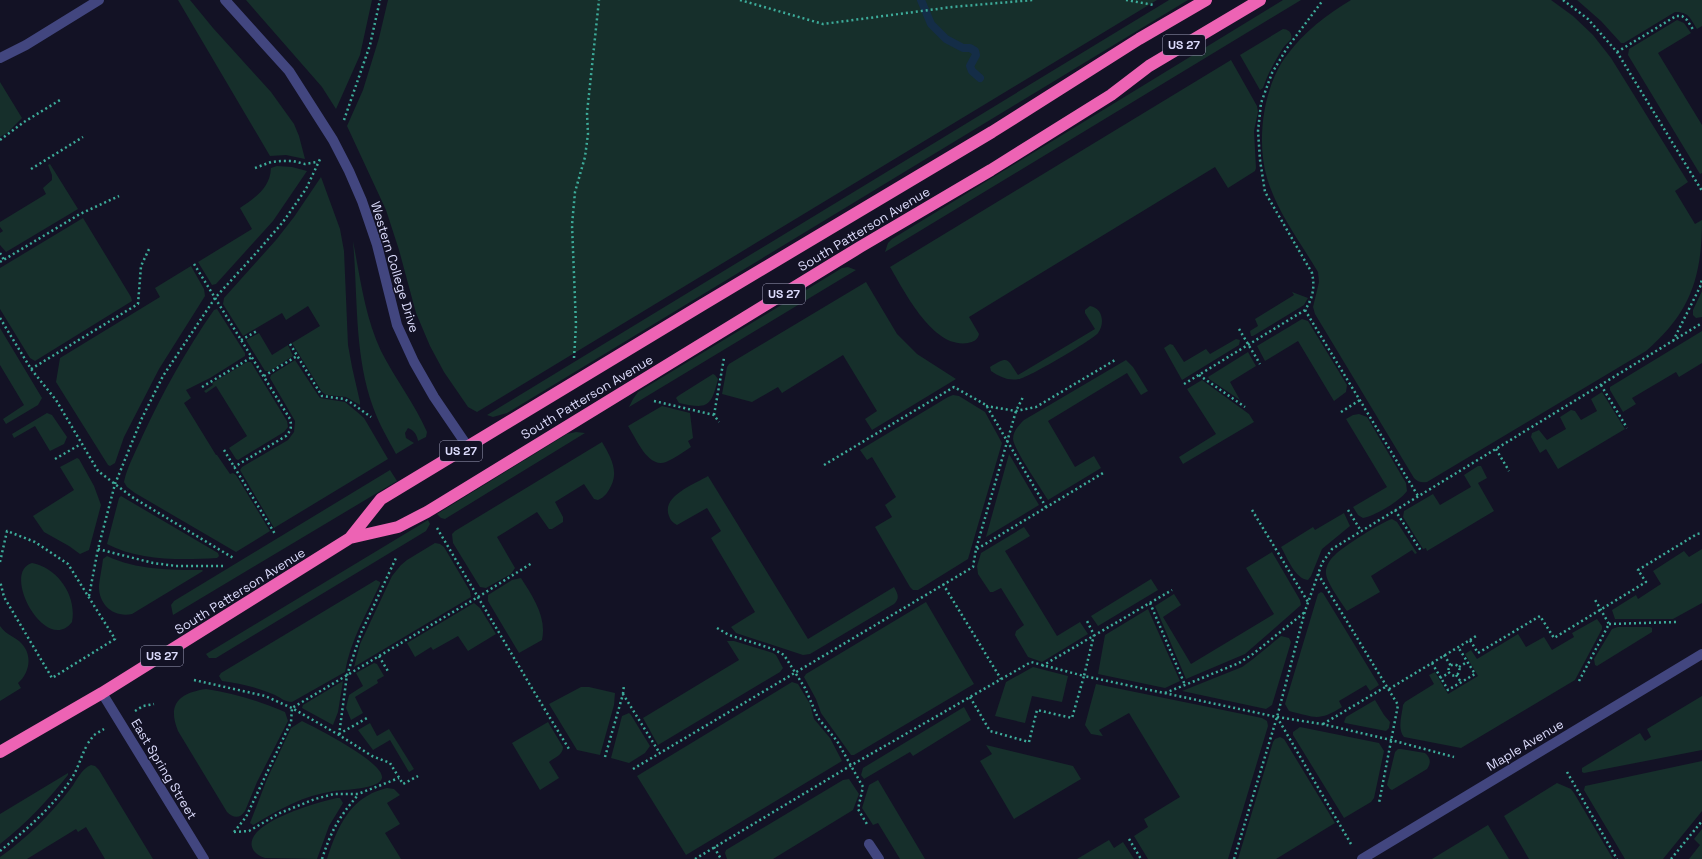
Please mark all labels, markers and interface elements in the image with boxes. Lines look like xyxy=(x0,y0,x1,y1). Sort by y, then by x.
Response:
road number: US 27 xyxy=(1163,35,1205,55)
street label: South Patterson Avenue xyxy=(795,183,933,275)
street label: Western College Drive xyxy=(367,199,423,335)
road number: US 27 xyxy=(763,284,805,304)
street label: South Patterson Avenue xyxy=(518,351,656,443)
road number: US 27 xyxy=(440,441,482,461)
street label: South Patterson Avenue xyxy=(171,544,309,638)
road number: US 27 xyxy=(141,646,183,666)
street label: Maple Avenue xyxy=(1483,715,1567,775)
street label: East Spring Street xyxy=(127,716,201,822)

